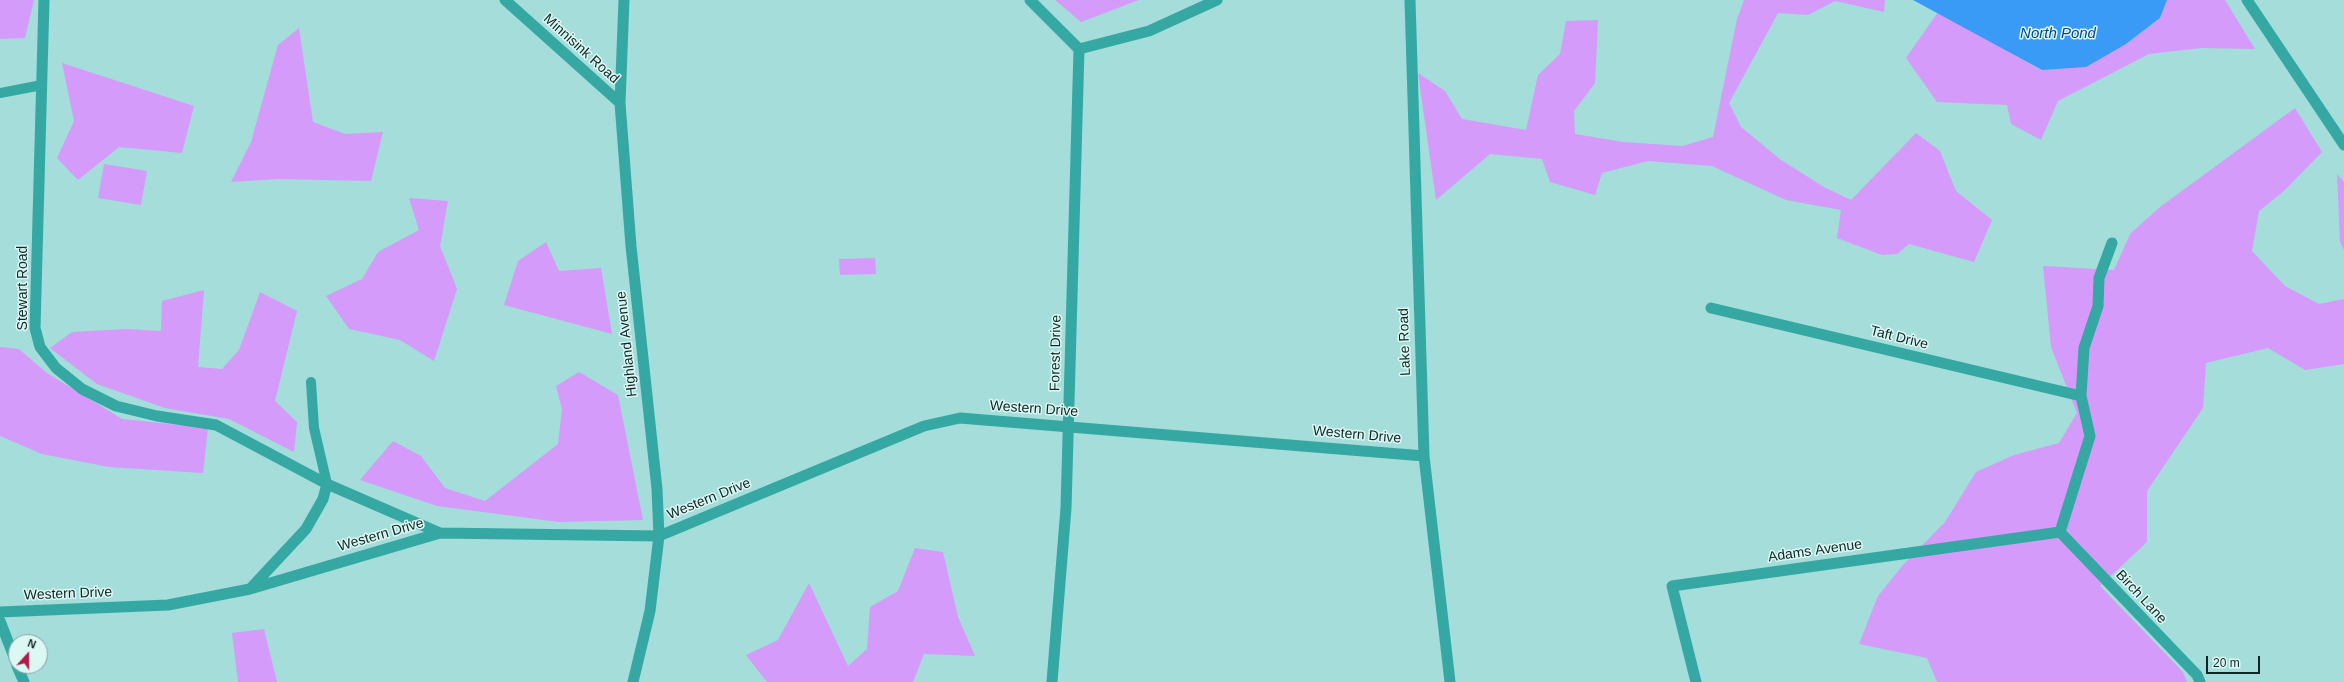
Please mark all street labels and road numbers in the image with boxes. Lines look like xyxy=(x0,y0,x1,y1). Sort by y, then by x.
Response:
street label: Minnisink Road xyxy=(540,11,622,87)
street label: Stewart Road xyxy=(15,246,31,330)
street label: Highland Avenue xyxy=(613,290,641,398)
street label: Lake Road xyxy=(1395,308,1415,376)
street label: Forest Drive xyxy=(1047,315,1065,391)
street label: Taft Drive xyxy=(1868,323,1930,353)
street label: Western Drive xyxy=(989,398,1079,420)
street label: Western Drive xyxy=(1312,423,1402,447)
street label: Western Drive xyxy=(665,475,753,523)
street label: Western Drive xyxy=(336,515,426,555)
street label: Adams Avenue xyxy=(1767,536,1863,566)
street label: Birch Lane xyxy=(2112,567,2170,627)
street label: Western Drive xyxy=(24,584,112,604)

